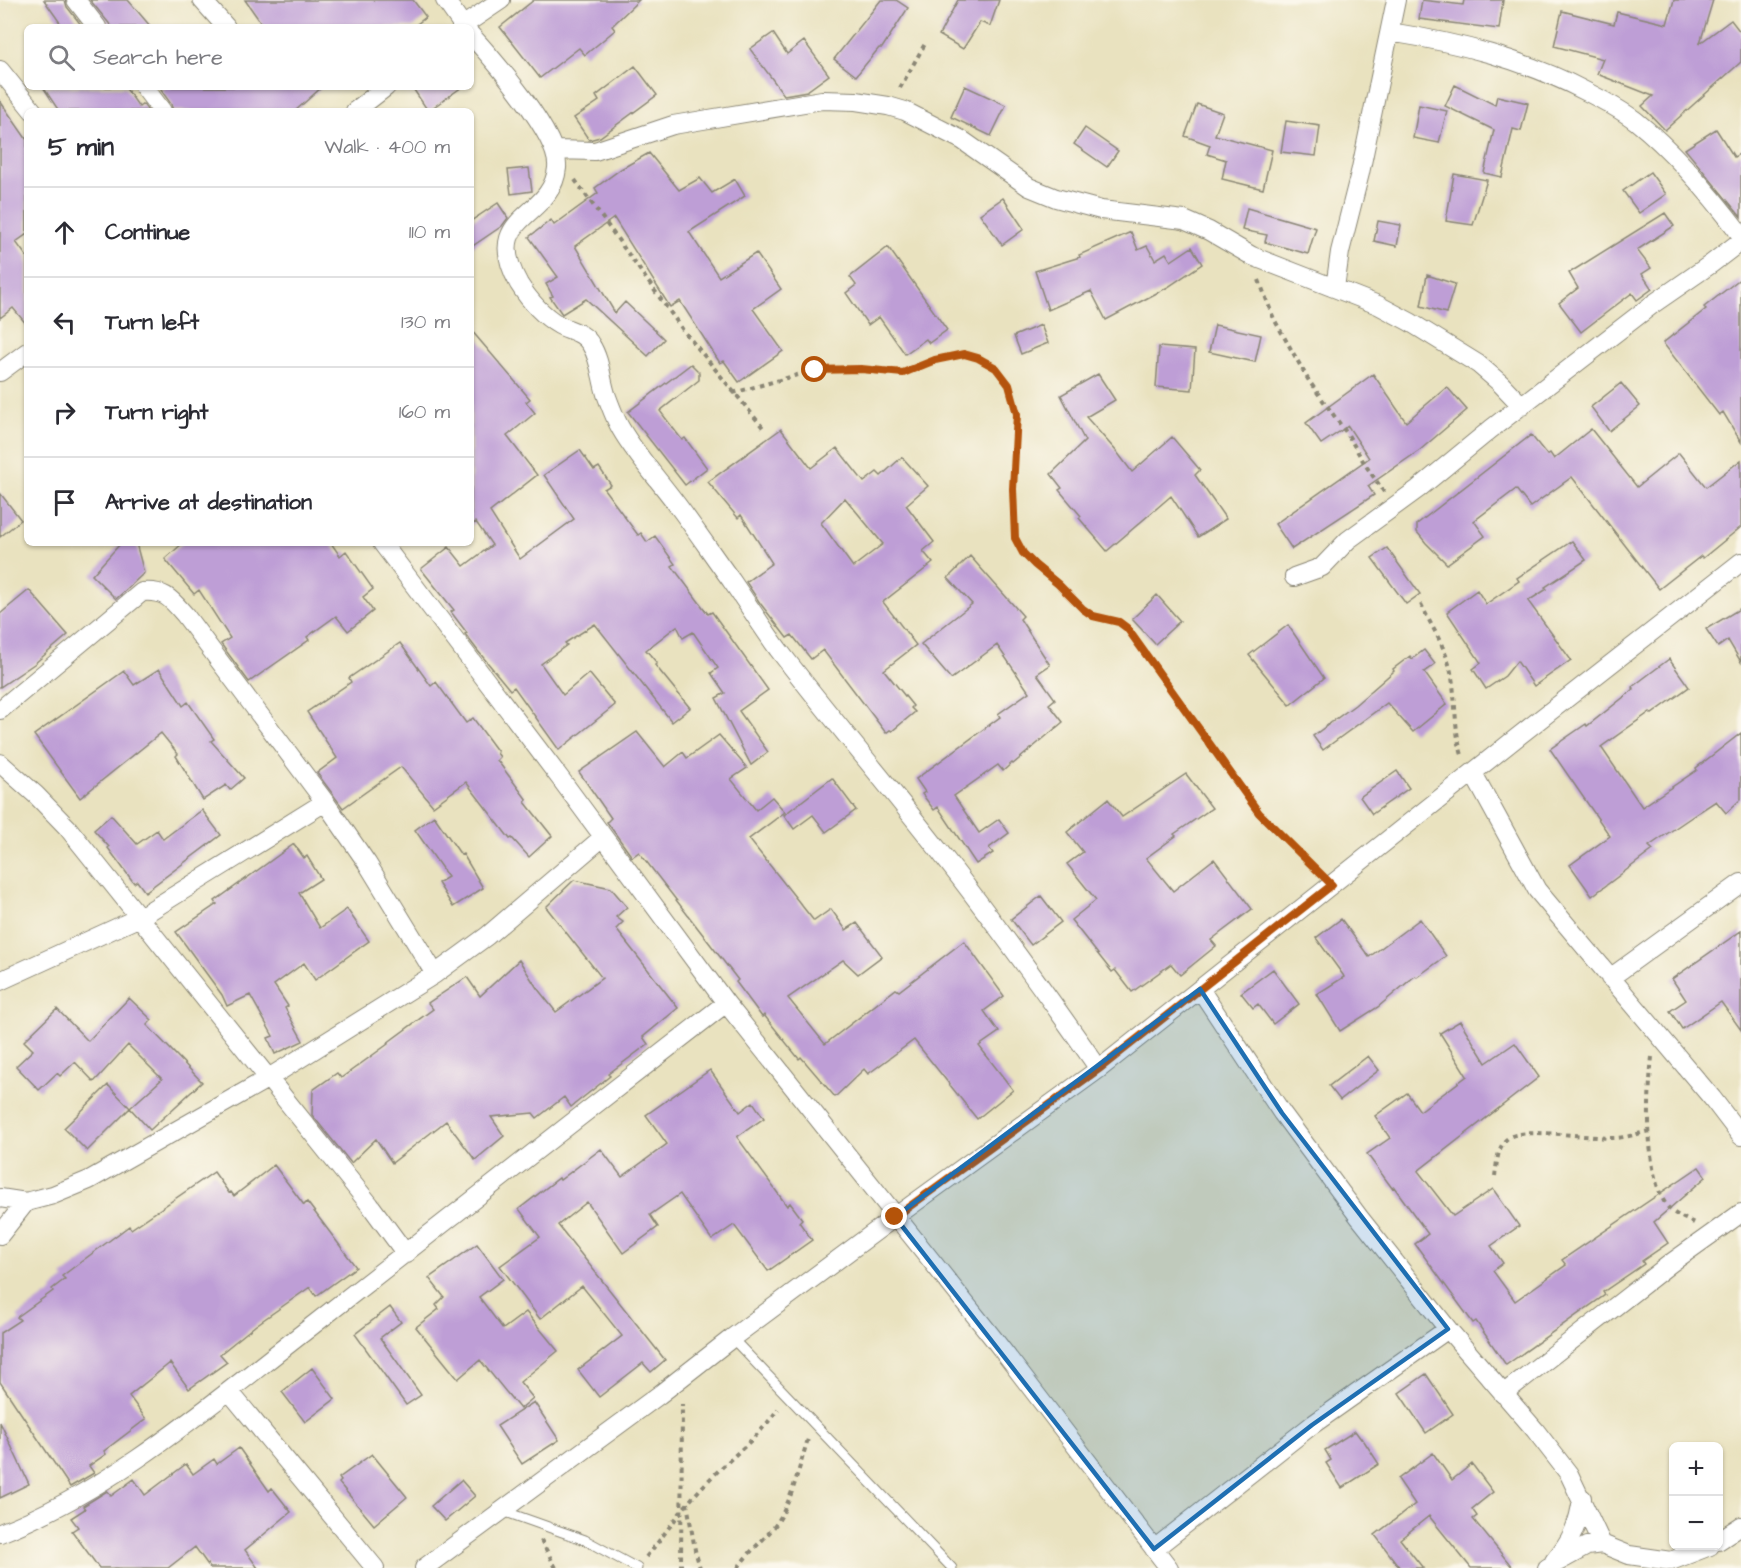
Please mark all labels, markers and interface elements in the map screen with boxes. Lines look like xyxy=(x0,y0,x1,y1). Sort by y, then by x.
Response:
search box xyxy=(24,24,474,90)
icon: search xyxy=(45,41,78,74)
text: Search here xyxy=(93,42,223,73)
text: 5 min xyxy=(48,129,114,165)
text: Walk · 400 m xyxy=(324,133,450,161)
icon: ahead xyxy=(48,216,81,249)
text: Continue xyxy=(105,217,190,248)
text: 110 m xyxy=(409,218,450,246)
icon: left xyxy=(48,306,81,339)
text: Turn left xyxy=(105,307,199,338)
text: 130 m xyxy=(401,308,450,336)
route start xyxy=(801,356,827,382)
icon: right xyxy=(48,396,81,429)
text: Turn right xyxy=(105,397,208,428)
text: 160 m xyxy=(399,398,450,426)
icon: arrive xyxy=(48,486,81,519)
text: Arrive at destination xyxy=(105,487,312,518)
route end xyxy=(881,1203,907,1229)
map controls xyxy=(1669,1442,1723,1550)
button: + xyxy=(1669,1442,1723,1496)
button: − xyxy=(1669,1496,1723,1550)

